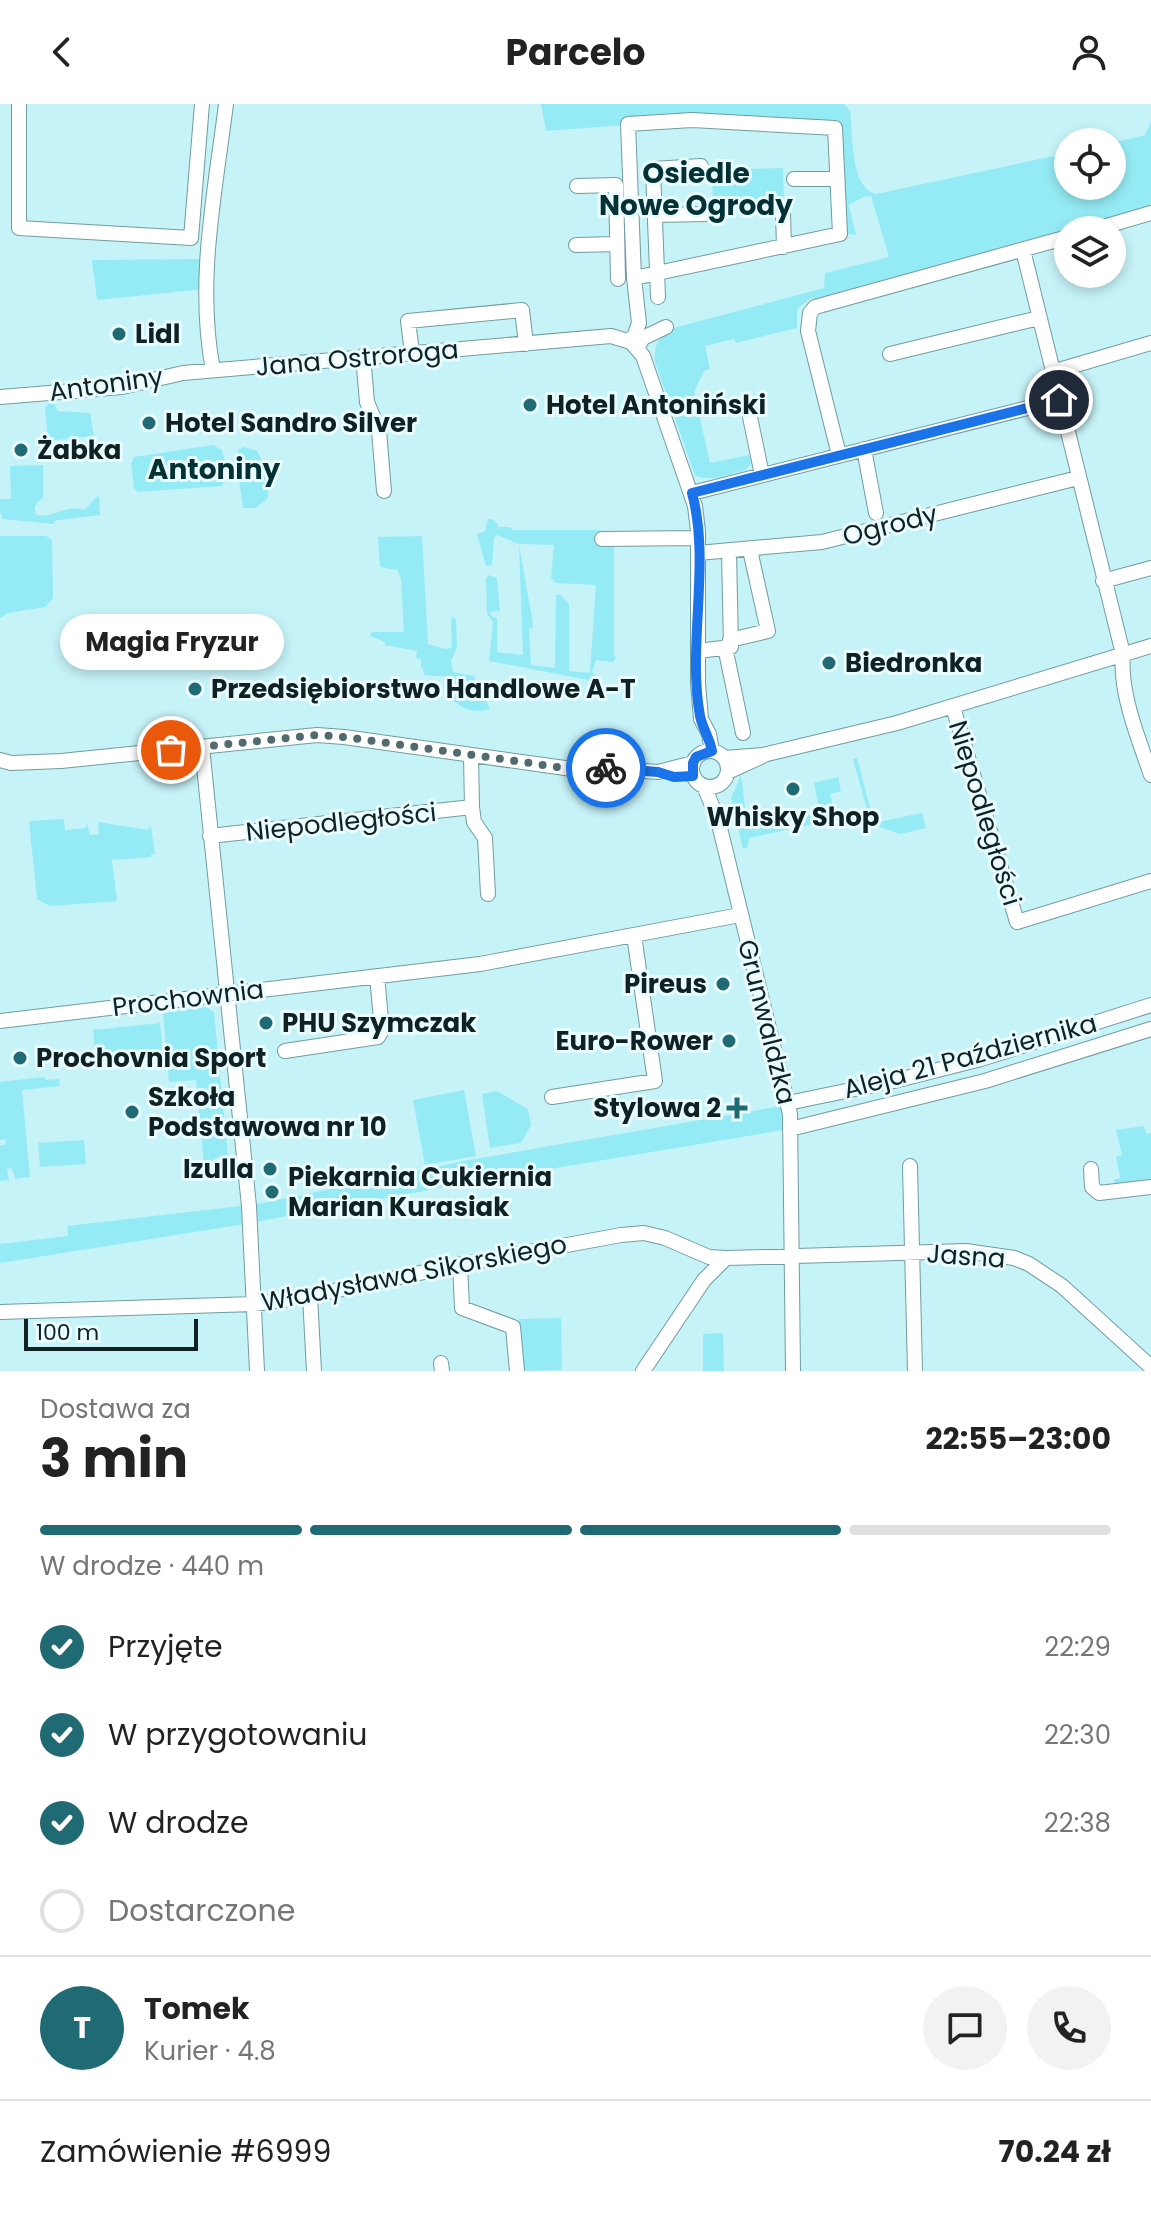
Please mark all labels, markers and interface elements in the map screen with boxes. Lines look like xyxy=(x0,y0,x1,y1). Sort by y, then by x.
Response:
text: Parcelo xyxy=(506,27,645,78)
icon: back xyxy=(40,30,84,74)
icon: person xyxy=(1067,30,1111,74)
map controls xyxy=(1054,128,1126,288)
button: locate xyxy=(1054,128,1126,200)
district label: Osiedle Nowe Ogrody xyxy=(599,154,793,225)
button: layers xyxy=(1054,216,1126,288)
place label: Lidl xyxy=(135,316,180,352)
marker: Lidl xyxy=(110,325,128,343)
street label: Jana Ostroroga xyxy=(254,331,460,385)
street label: Antoniny xyxy=(47,358,166,410)
pin xyxy=(1025,366,1093,434)
icon: home xyxy=(1037,378,1081,422)
place label: Hotel Antoniński xyxy=(546,387,766,423)
marker: Hotel Antoniński xyxy=(521,396,539,414)
place label: Hotel Sandro Silver xyxy=(165,405,417,441)
marker: Hotel Sandro Silver xyxy=(140,414,158,432)
place label: Żabka xyxy=(37,432,122,468)
marker: Żabka xyxy=(12,441,30,459)
district label: Antoniny xyxy=(148,450,281,489)
street label: Ogrody xyxy=(839,496,942,554)
callout: Magia Fryzur xyxy=(59,614,283,670)
text: Magia Fryzur xyxy=(85,624,259,660)
place label: Biedronka xyxy=(845,645,982,681)
marker: Biedronka xyxy=(820,654,838,672)
place label: Przedsiębiorstwo Handlowe A-T xyxy=(211,671,636,707)
marker: Przedsiębiorstwo Handlowe A-T xyxy=(186,680,204,698)
pin xyxy=(137,716,205,784)
street label: Niepodległości xyxy=(940,716,1030,910)
icon: bag xyxy=(149,728,193,772)
courier xyxy=(566,728,646,808)
icon: bike xyxy=(584,746,628,790)
marker: Whisky Shop xyxy=(784,780,802,798)
street label: Niepodległości xyxy=(244,794,438,850)
place label: Whisky Shop xyxy=(707,799,879,835)
street label: Grunwaldzka xyxy=(729,936,805,1108)
place label: Pireus xyxy=(624,966,707,1002)
street label: Prochownia xyxy=(110,971,266,1025)
marker: Pireus xyxy=(714,975,732,993)
place label: PHU Szymczak xyxy=(282,1005,476,1041)
street label: Aleja 21 Października xyxy=(839,1005,1101,1107)
marker: PHU Szymczak xyxy=(257,1014,275,1032)
place label: Euro-Rower xyxy=(555,1023,713,1059)
marker: Euro-Rower xyxy=(720,1032,738,1050)
place label: Prochovnia Sport xyxy=(36,1040,266,1076)
marker: Prochovnia Sport xyxy=(11,1049,29,1067)
place label: Szkoła Podstawowa nr 10 xyxy=(148,1079,387,1145)
place label: Stylowa 2 xyxy=(593,1090,721,1126)
marker: Stylowa 2 xyxy=(728,1099,746,1117)
marker: Szkoła Podstawowa nr 10 xyxy=(123,1103,141,1121)
place label: Izulla xyxy=(183,1151,254,1187)
place label: Piekarnia Cukiernia Marian Kurasiak xyxy=(288,1159,552,1225)
marker: Izulla xyxy=(261,1160,279,1178)
marker: Piekarnia Cukiernia Marian Kurasiak xyxy=(263,1183,281,1201)
street label: Władysława Sikorskiego xyxy=(258,1226,570,1320)
street label: Jasna xyxy=(925,1235,1007,1277)
scale bar xyxy=(24,1315,198,1351)
text: 100 m xyxy=(36,1317,99,1348)
text: Dostawa za xyxy=(40,1391,191,1427)
text: 22:55–23:00 xyxy=(925,1417,1111,1460)
text: 3 min xyxy=(40,1422,188,1495)
text: W drodze · 440 m xyxy=(40,1548,264,1584)
icon: check xyxy=(40,1625,84,1669)
text: Przyjęte xyxy=(108,1625,223,1668)
text: 22:29 xyxy=(1044,1629,1111,1665)
icon: check xyxy=(40,1713,84,1757)
text: W przygotowaniu xyxy=(108,1713,368,1756)
text: 22:30 xyxy=(1044,1717,1111,1753)
icon: check xyxy=(40,1801,84,1845)
text: W drodze xyxy=(108,1801,249,1844)
text: 22:38 xyxy=(1044,1805,1111,1841)
text: Dostarczone xyxy=(108,1889,295,1932)
button: chat xyxy=(923,1986,1007,2070)
button: phone xyxy=(1027,1986,1111,2070)
text: Tomek xyxy=(144,1987,250,2030)
text: T xyxy=(73,2006,91,2049)
text: Kurier · 4.8 xyxy=(144,2033,276,2069)
text: Zamówienie #6999 xyxy=(40,2130,331,2173)
text: 70.24 zł xyxy=(999,2130,1111,2173)

